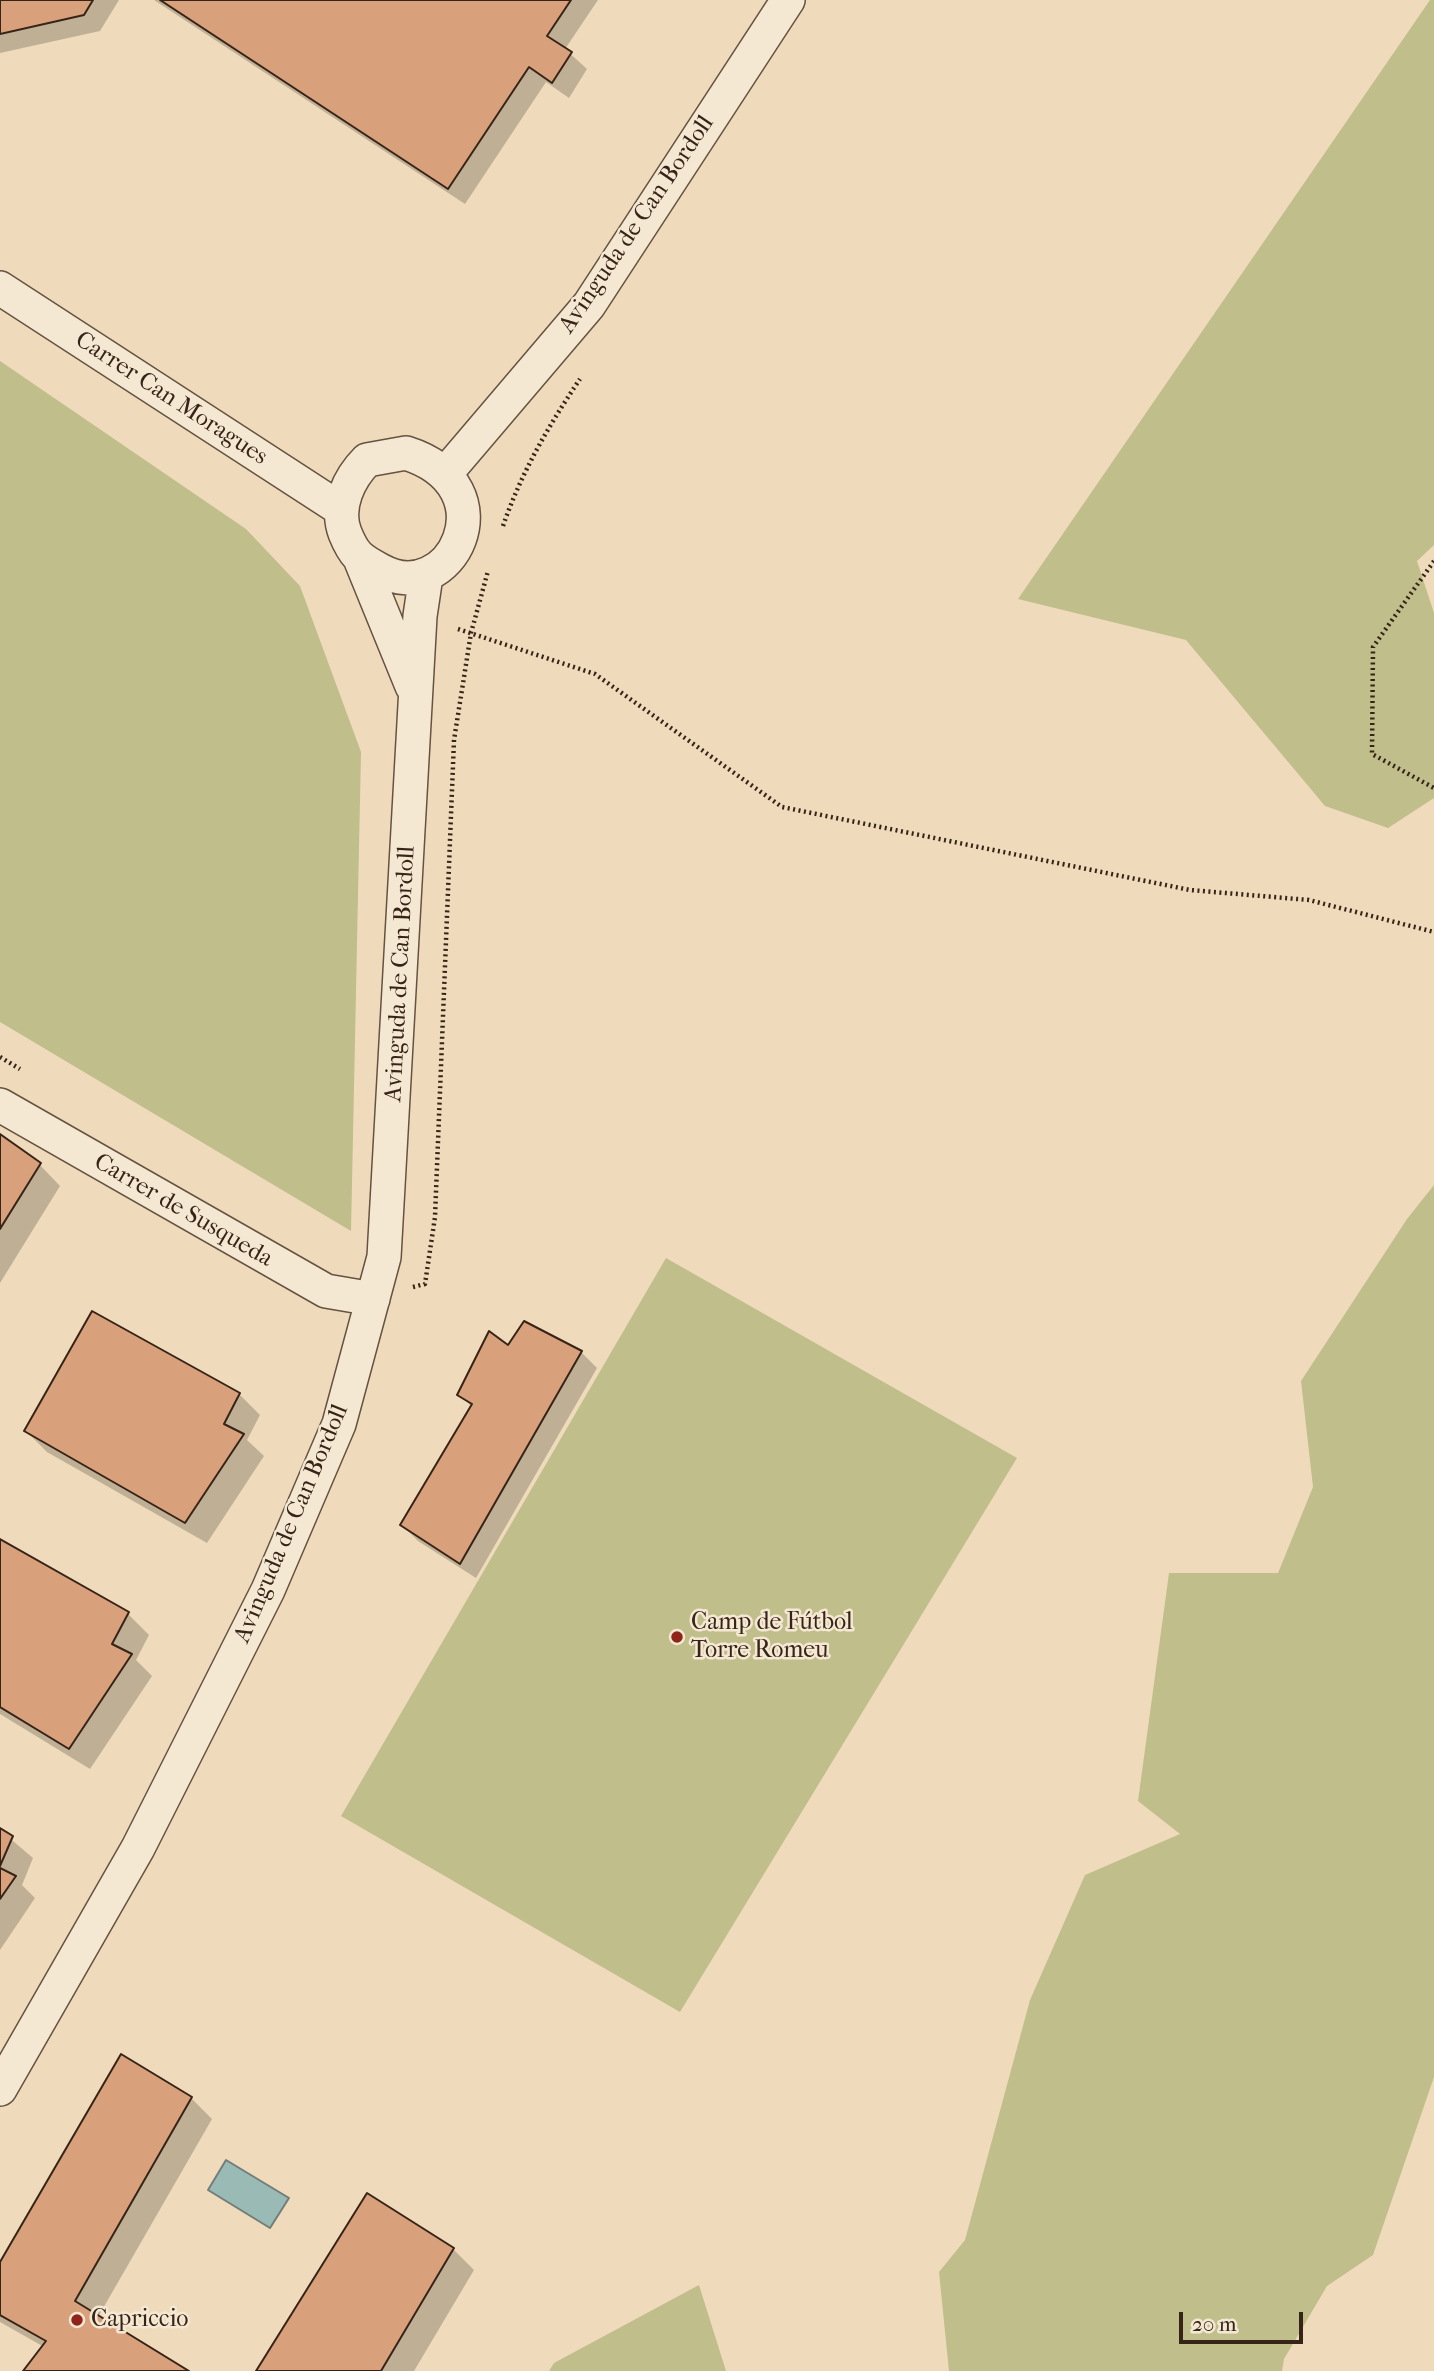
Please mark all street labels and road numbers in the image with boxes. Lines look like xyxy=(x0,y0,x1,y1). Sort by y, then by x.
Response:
street label: Avinguda de Can Bordoll xyxy=(553,111,721,339)
street label: Carrer Can Moragues xyxy=(69,326,273,472)
street label: Avinguda de Can Bordoll xyxy=(380,845,422,1103)
street label: Carrer de Susqueda xyxy=(89,1148,277,1274)
street label: Avinguda de Can Bordoll xyxy=(229,1400,355,1648)

